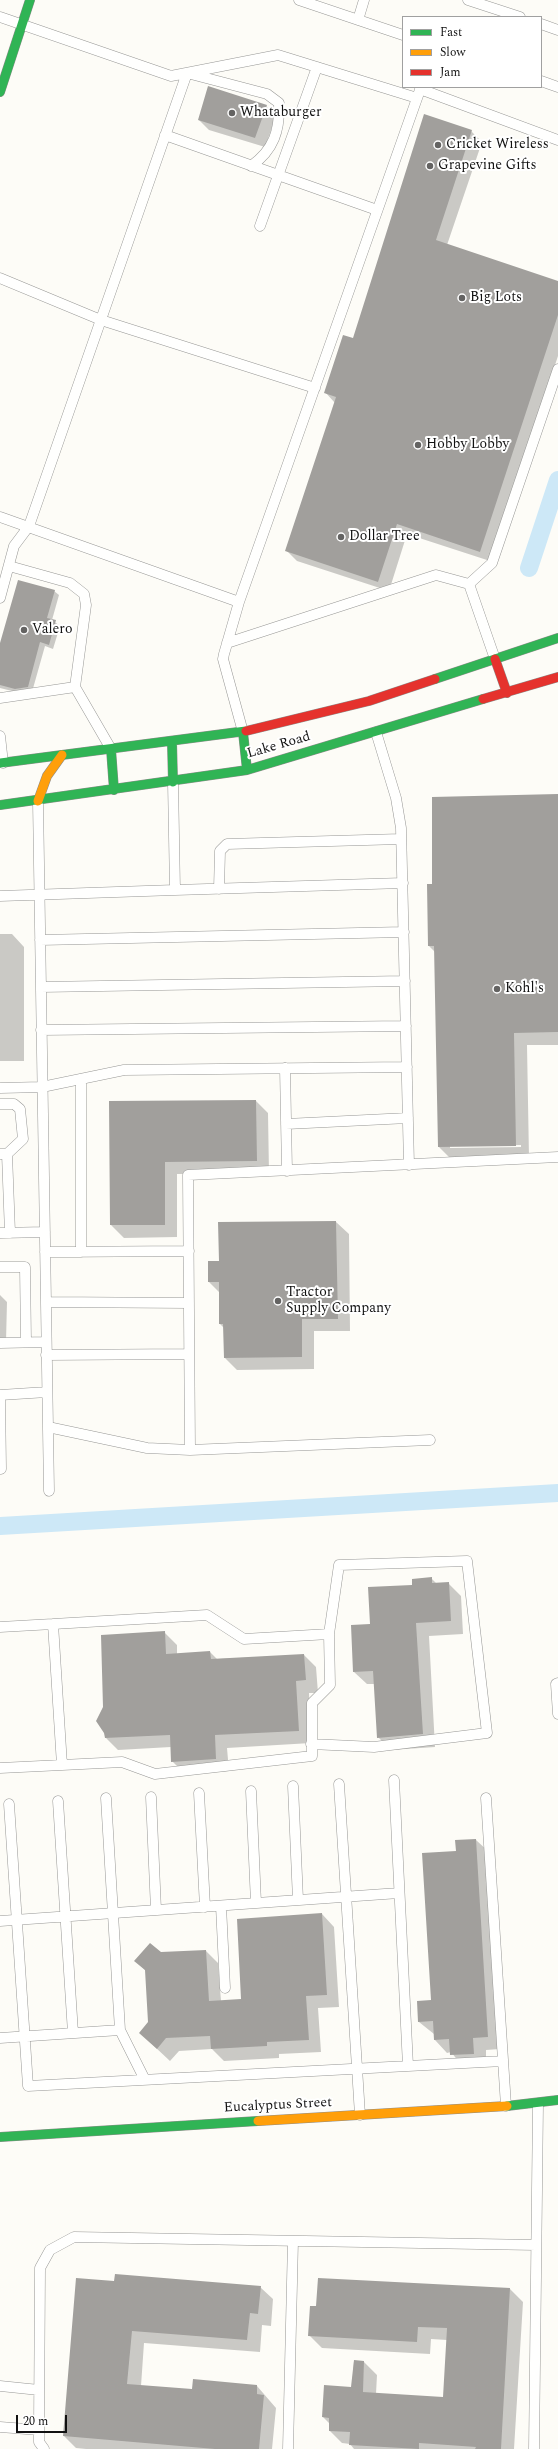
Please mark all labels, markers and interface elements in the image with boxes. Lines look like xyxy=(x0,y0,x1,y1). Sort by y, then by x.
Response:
legend xyxy=(402,16,542,88)
text: Fast xyxy=(440,23,462,42)
text: Slow xyxy=(440,43,465,62)
text: Jam xyxy=(440,63,461,82)
place label: Whataburger xyxy=(240,105,321,121)
marker: Whataburger xyxy=(227,108,237,118)
place label: Cricket Wireless xyxy=(446,137,549,153)
marker: Cricket Wireless xyxy=(433,140,443,150)
place label: Grapevine Gifts xyxy=(438,158,537,174)
marker: Grapevine Gifts xyxy=(425,161,435,171)
place label: Big Lots xyxy=(470,290,522,306)
marker: Big Lots xyxy=(457,293,467,303)
place label: Hobby Lobby xyxy=(426,437,509,453)
marker: Hobby Lobby xyxy=(413,440,423,450)
place label: Dollar Tree xyxy=(349,529,420,545)
marker: Dollar Tree xyxy=(336,532,346,542)
place label: Valero xyxy=(32,622,72,638)
marker: Valero xyxy=(19,625,29,635)
street label: Lake Road xyxy=(245,729,313,763)
place label: Kohl's xyxy=(505,981,544,997)
marker: Kohl's xyxy=(492,984,502,994)
place label: Tractor Supply Company xyxy=(286,1285,391,1318)
marker: Tractor Supply Company xyxy=(273,1296,283,1306)
street label: Eucalyptus Street xyxy=(223,2095,333,2117)
scale bar xyxy=(18,2407,69,2433)
text: 20 m xyxy=(23,2412,48,2431)

